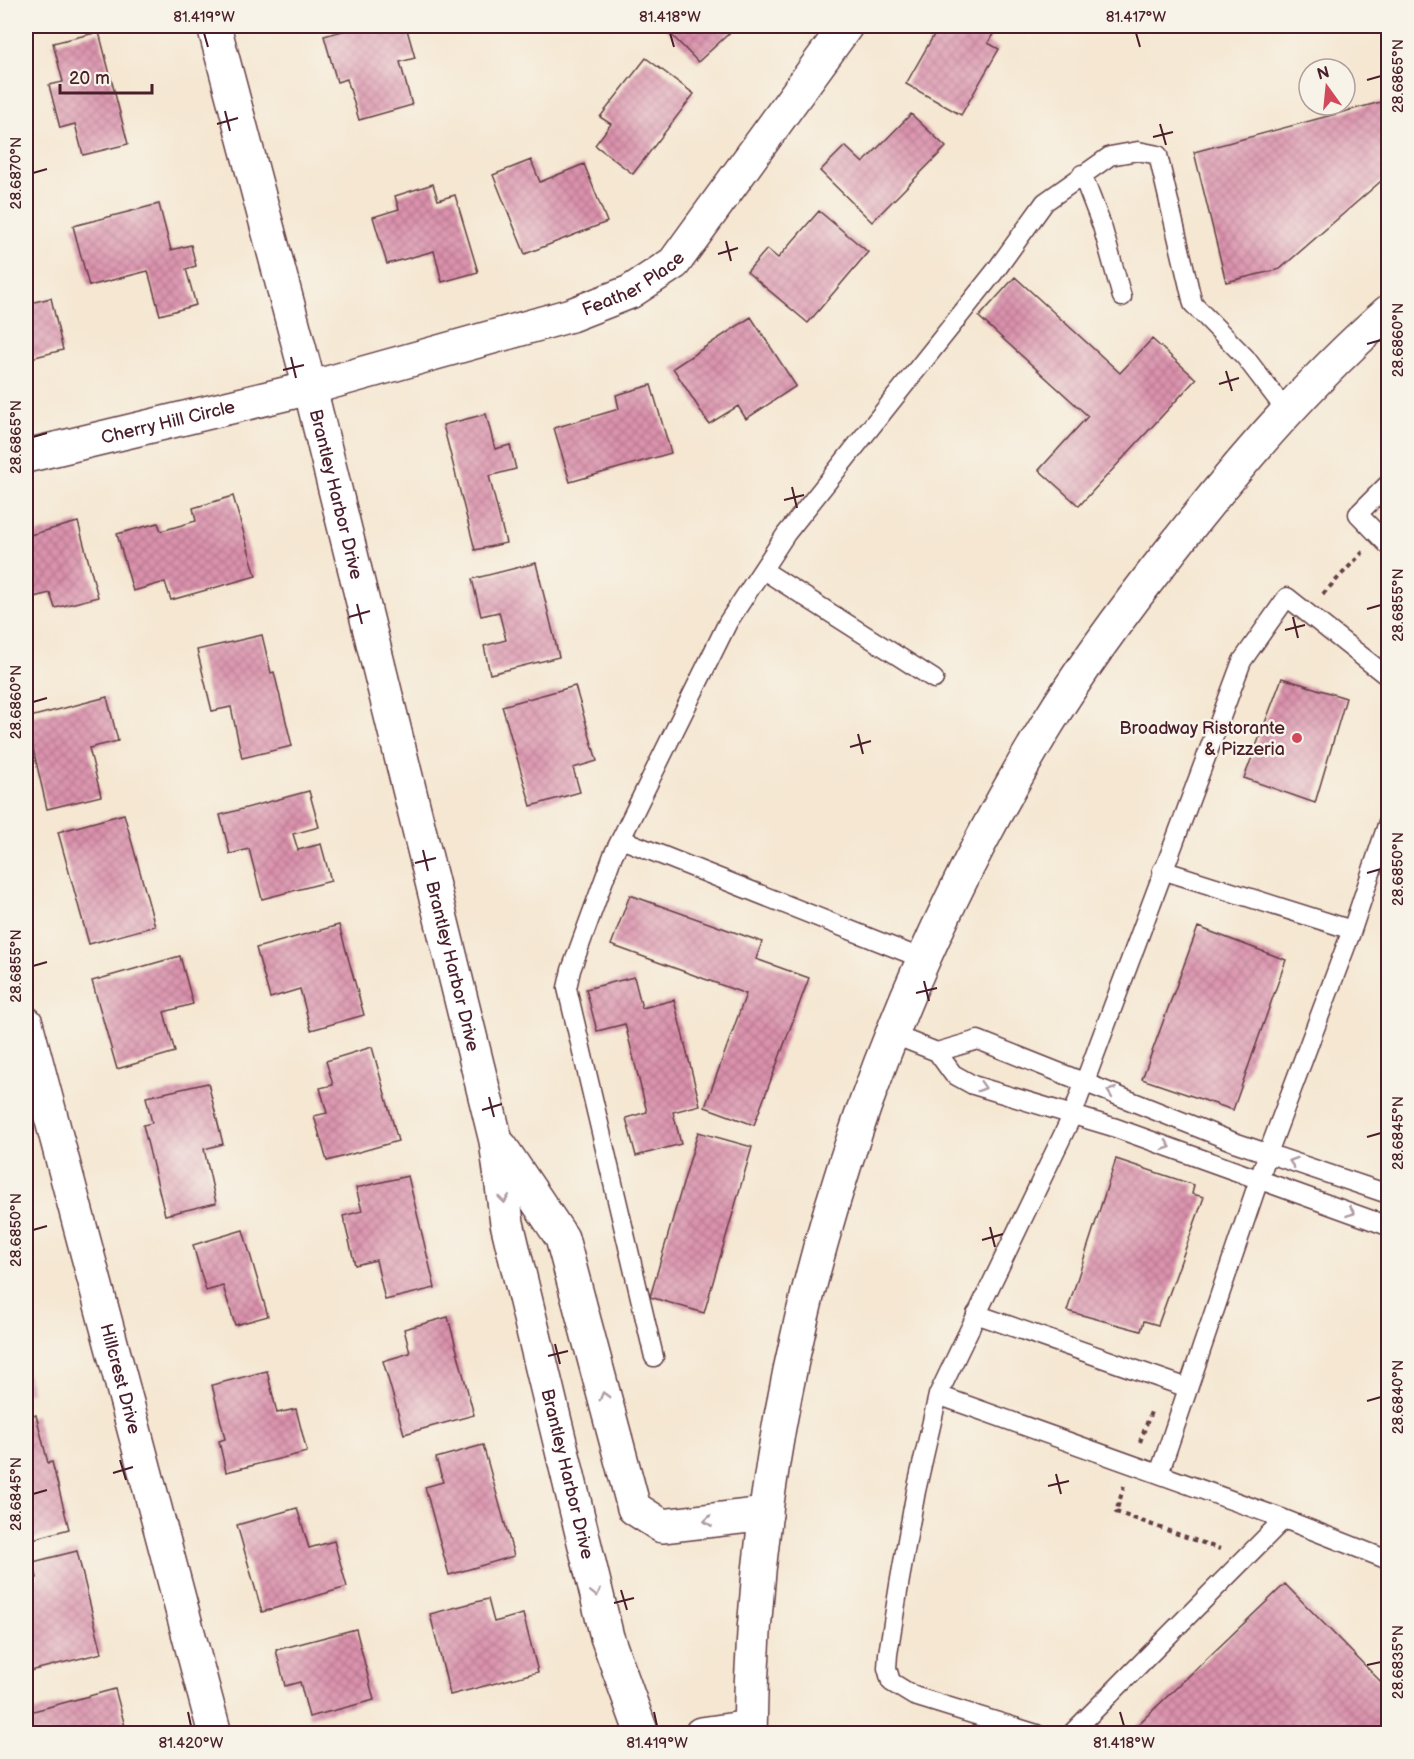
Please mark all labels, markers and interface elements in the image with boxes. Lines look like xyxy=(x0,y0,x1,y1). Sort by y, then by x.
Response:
text: 81.419°W xyxy=(173,8,235,27)
text: 81.418°W xyxy=(639,8,701,27)
text: 81.417°W xyxy=(1106,8,1167,27)
text: 28.6865°N xyxy=(1389,39,1408,113)
scale bar xyxy=(60,57,152,95)
north arrow xyxy=(1297,57,1357,117)
text: N xyxy=(1315,63,1332,85)
text: 20 m xyxy=(69,68,110,89)
text: 28.6870°N xyxy=(7,137,26,209)
street label: Feather Place xyxy=(579,248,690,321)
text: 28.6860°N xyxy=(1389,303,1408,377)
street label: Cherry Hill Circle xyxy=(99,396,237,449)
text: 28.6865°N xyxy=(7,400,26,474)
street label: Brantley Harbor Drive xyxy=(305,407,367,582)
text: 28.6855°N xyxy=(1389,568,1408,642)
text: 28.6860°N xyxy=(7,665,26,739)
place label: Broadway Ristorante & Pizzeria xyxy=(1119,718,1285,760)
marker: Broadway Ristorante & Pizzeria xyxy=(1290,731,1304,745)
text: 28.6850°N xyxy=(1389,832,1408,906)
street label: Brantley Harbor Drive xyxy=(421,879,484,1054)
text: 28.6855°N xyxy=(7,929,26,1003)
one-way arrow xyxy=(976,1080,987,1092)
one-way arrow xyxy=(1106,1086,1117,1099)
text: 28.6845°N xyxy=(1389,1096,1408,1170)
one-way arrow xyxy=(1162,1138,1172,1151)
one-way arrow xyxy=(1288,1156,1299,1169)
text: 28.6850°N xyxy=(7,1193,26,1267)
one-way arrow xyxy=(497,1194,509,1203)
one-way arrow xyxy=(1345,1204,1356,1217)
street label: Hillcrest Drive xyxy=(95,1321,145,1437)
text: 28.6840°N xyxy=(1389,1360,1408,1434)
street label: Brantley Harbor Drive xyxy=(536,1387,598,1562)
one-way arrow xyxy=(599,1391,611,1402)
text: 28.6845°N xyxy=(7,1457,26,1531)
one-way arrow xyxy=(703,1514,712,1527)
one-way arrow xyxy=(589,1588,602,1598)
text: 28.6835°N xyxy=(1389,1625,1408,1699)
text: 81.420°W xyxy=(159,1734,224,1753)
text: 81.419°W xyxy=(626,1734,688,1753)
text: 81.418°W xyxy=(1093,1734,1155,1753)

